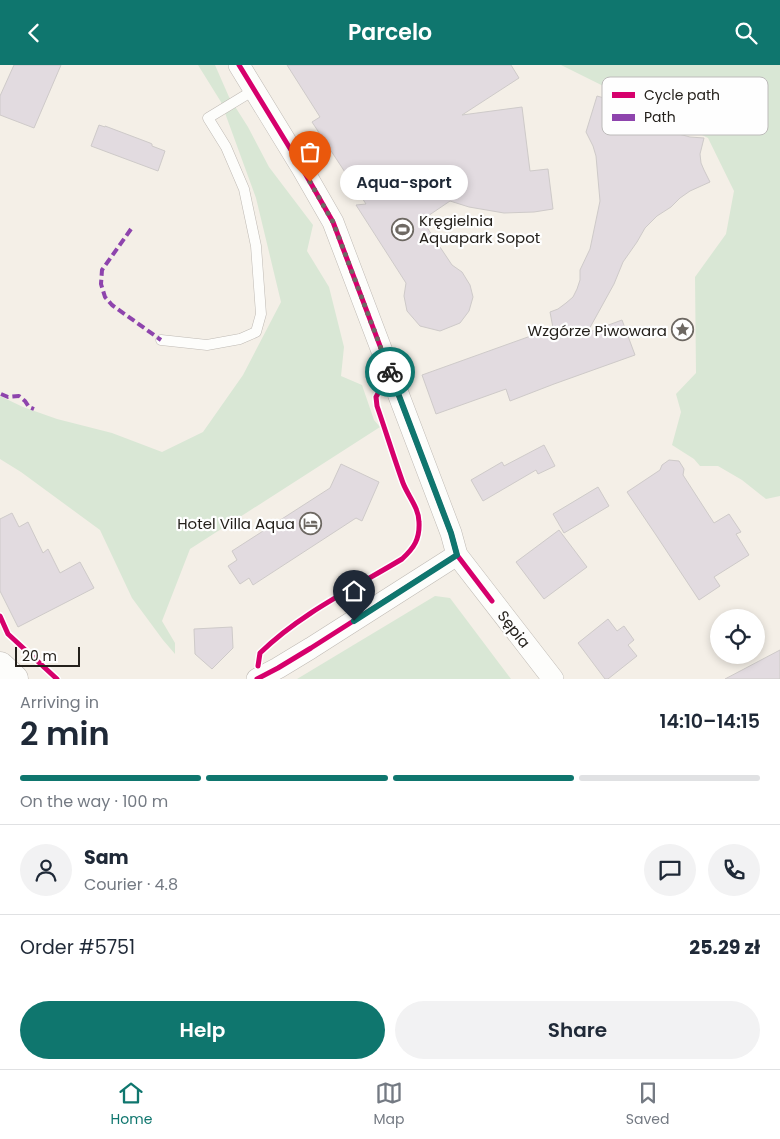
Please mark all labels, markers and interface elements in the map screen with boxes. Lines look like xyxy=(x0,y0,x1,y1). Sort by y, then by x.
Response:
text: Parcelo xyxy=(348,17,432,48)
icon: back xyxy=(20,19,48,47)
icon: search xyxy=(732,19,760,47)
legend xyxy=(602,77,768,135)
text: Cycle path xyxy=(644,85,720,105)
text: Path xyxy=(644,107,676,127)
pin xyxy=(289,131,331,182)
icon: bag xyxy=(296,138,324,166)
callout: Aqua-sport xyxy=(340,165,468,199)
text: Aqua-sport xyxy=(356,171,452,194)
place label: Kręgielnia Aquapark Sopot xyxy=(419,210,540,248)
sports icon: Kręgielnia Aquapark Sopot xyxy=(391,217,415,241)
place icon: Wzgórze Piwowara xyxy=(671,318,695,342)
place label: Wzgórze Piwowara xyxy=(528,320,667,341)
courier xyxy=(365,347,415,397)
icon: bike xyxy=(376,358,404,386)
hotel icon: Hotel Villa Aqua xyxy=(299,511,323,535)
place label: Hotel Villa Aqua xyxy=(177,513,295,534)
pin xyxy=(333,570,375,621)
icon: home xyxy=(340,577,368,605)
street label: Sępia xyxy=(493,606,535,652)
map controls xyxy=(710,609,765,664)
button: locate xyxy=(710,609,765,664)
scale bar xyxy=(15,644,80,667)
text: 20 m xyxy=(22,646,57,666)
text: Arriving in xyxy=(20,691,99,714)
text: 14:10–14:15 xyxy=(660,708,760,735)
text: 2 min xyxy=(20,711,110,756)
text: On the way · 100 m xyxy=(20,790,168,813)
button: person xyxy=(20,844,72,896)
text: Sam xyxy=(84,844,129,871)
button: chat xyxy=(644,844,696,896)
button: phone xyxy=(708,844,760,896)
text: Courier · 4.8 xyxy=(84,873,178,896)
text: Order #5751 xyxy=(20,934,135,961)
text: 25.29 zł xyxy=(689,934,760,961)
button: Help xyxy=(20,1001,385,1059)
button: Share xyxy=(395,1001,760,1059)
tab: Home xyxy=(111,1079,152,1130)
tab: Map xyxy=(374,1079,405,1130)
tab: Saved xyxy=(626,1079,669,1130)

